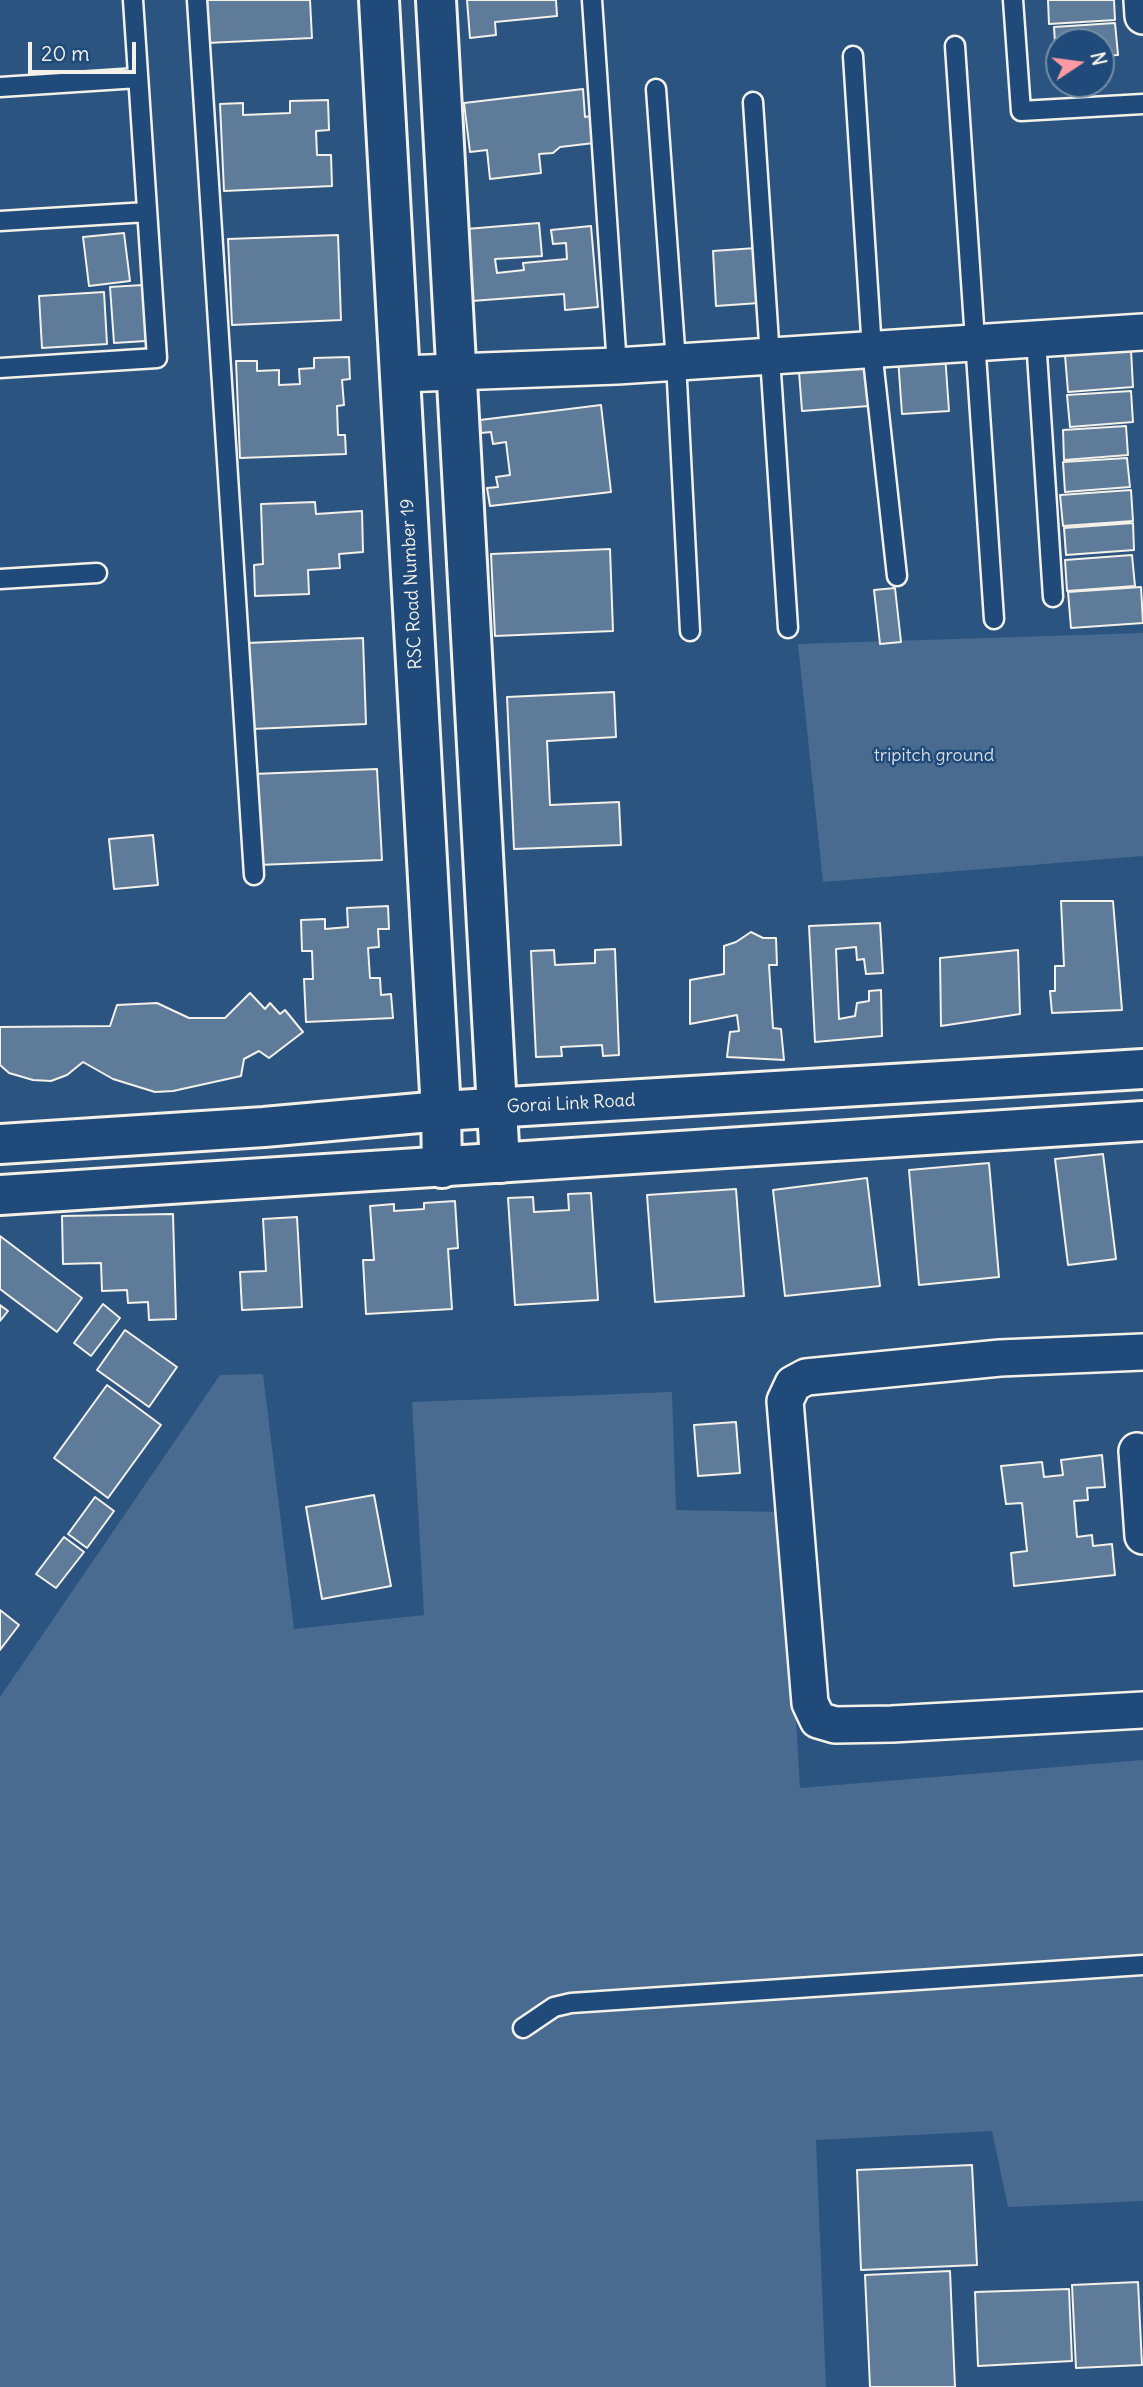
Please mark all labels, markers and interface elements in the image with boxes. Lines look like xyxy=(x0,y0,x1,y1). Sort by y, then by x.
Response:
scale bar xyxy=(32,28,140,72)
north arrow xyxy=(1045,28,1115,98)
text: 20 m xyxy=(41,40,90,67)
text: N xyxy=(1085,50,1112,68)
street label: RSC Road Number 19 xyxy=(397,498,427,670)
park label: tripitch ground xyxy=(874,745,994,767)
street label: Gorai Link Road xyxy=(506,1090,636,1118)

